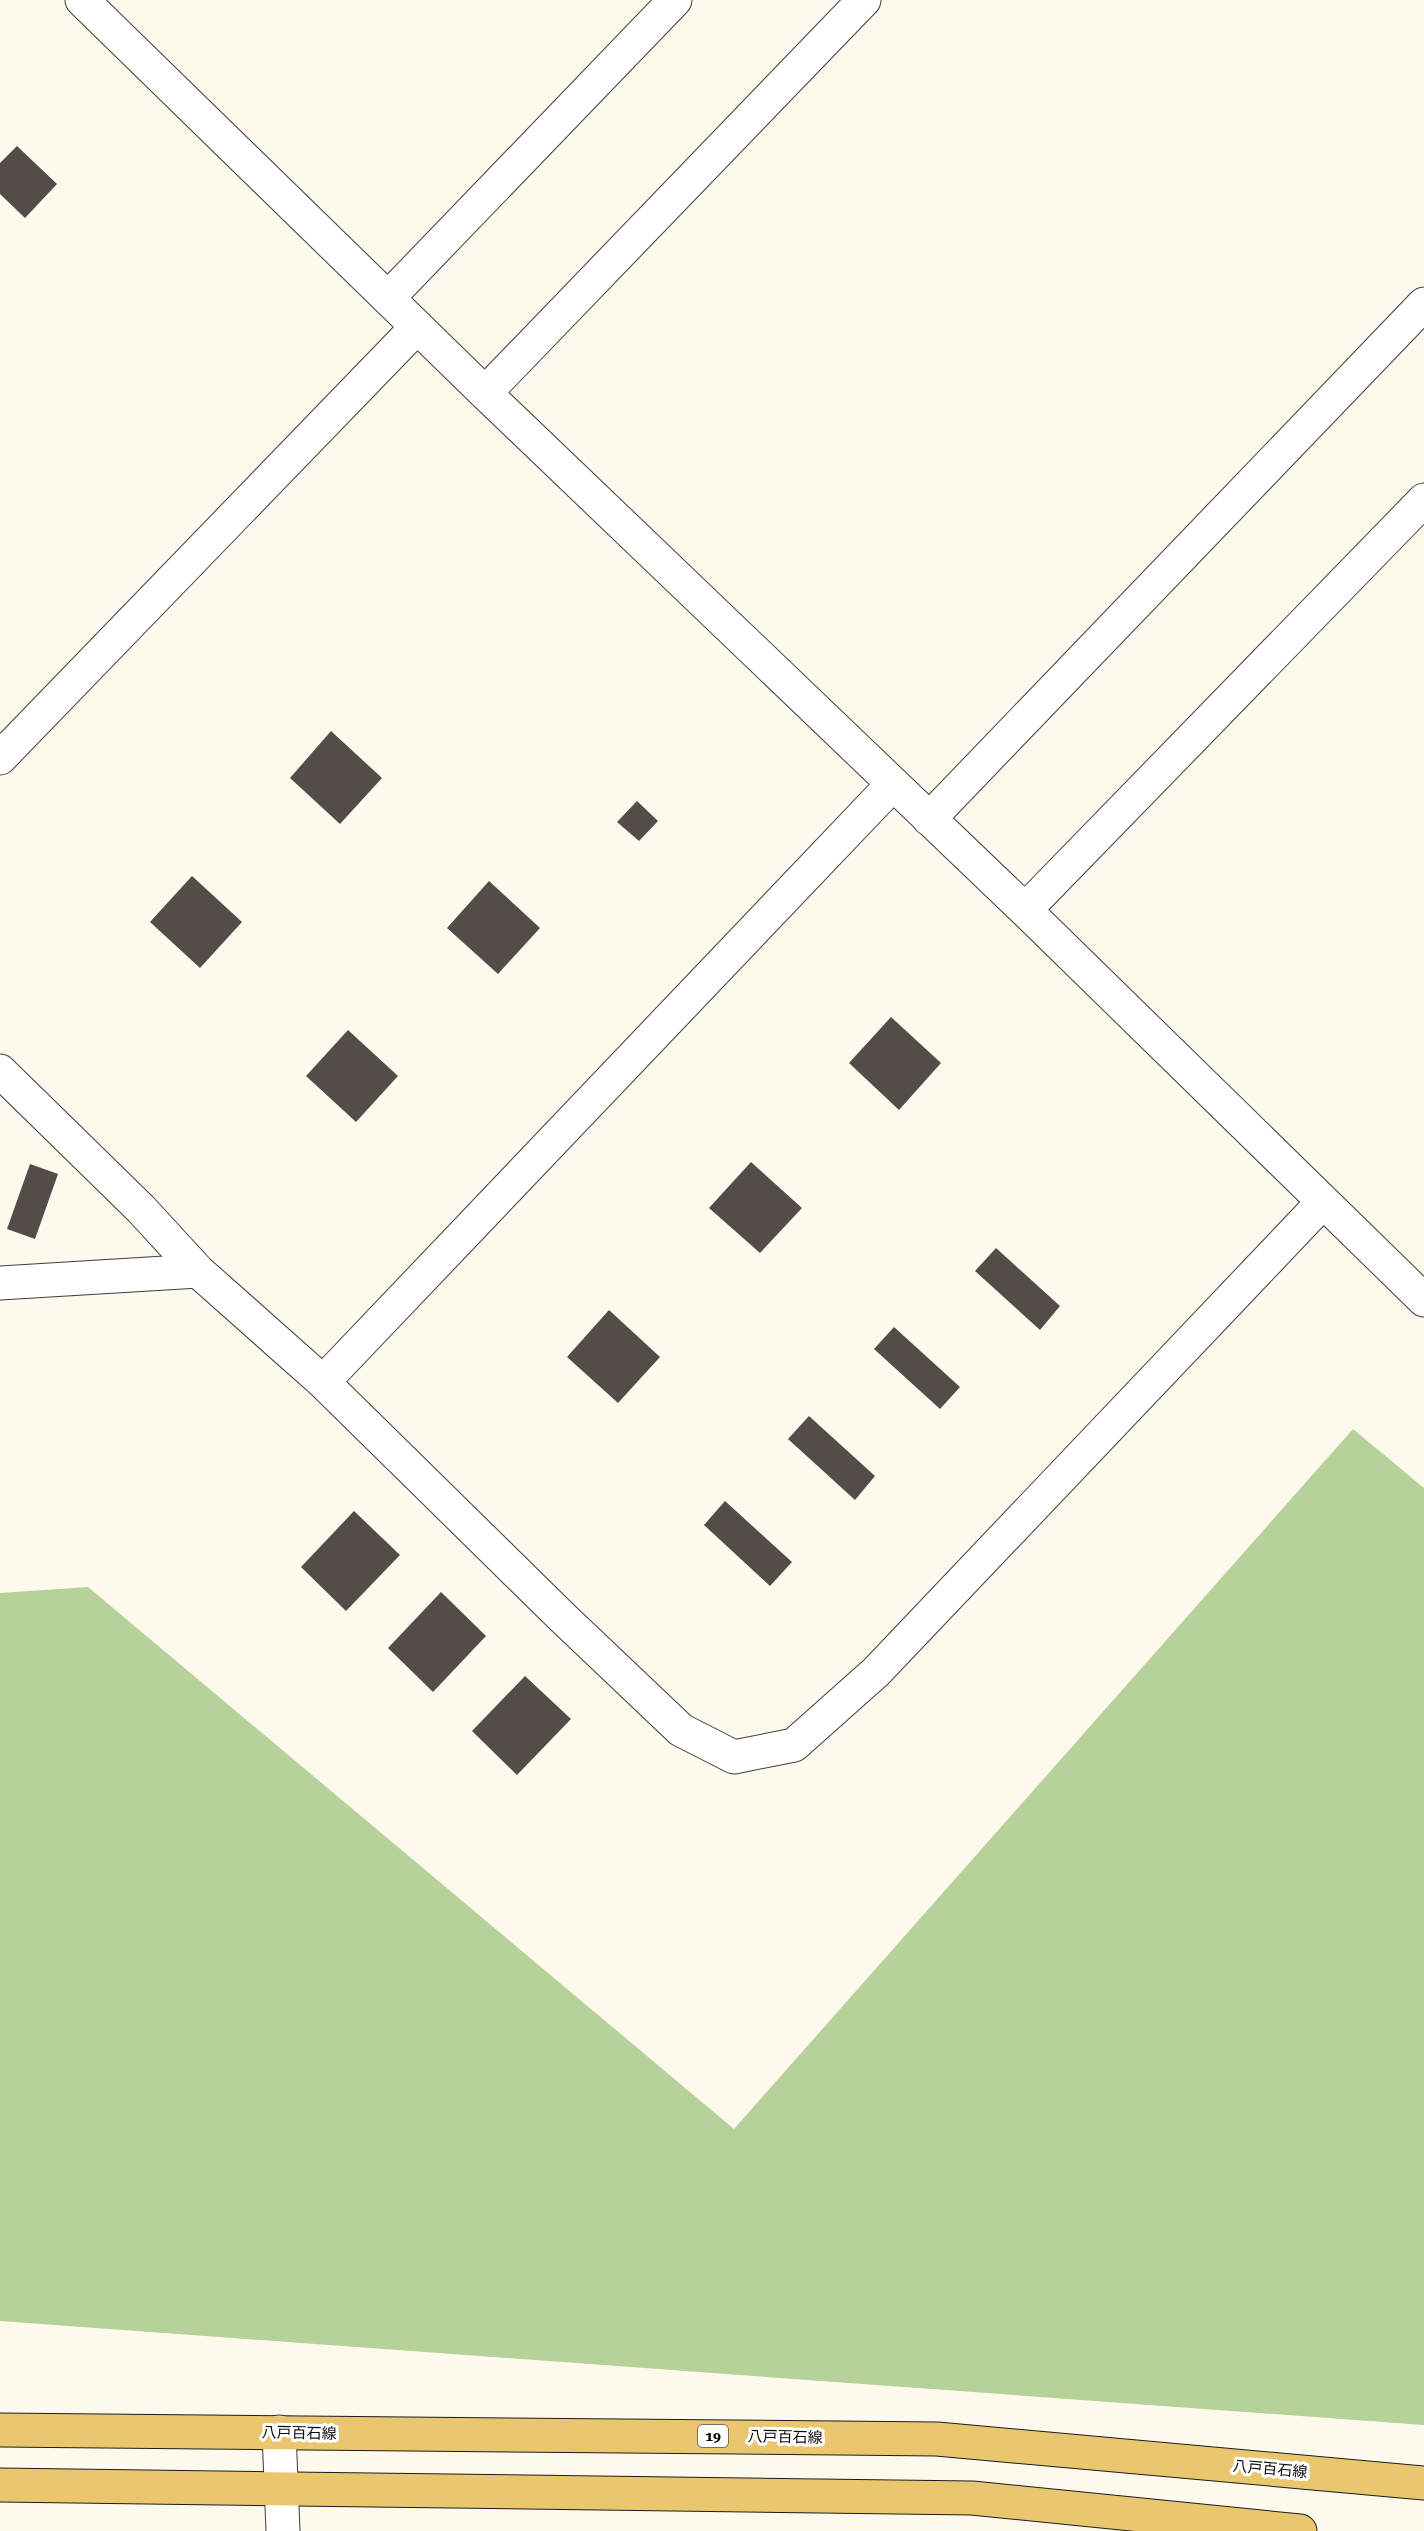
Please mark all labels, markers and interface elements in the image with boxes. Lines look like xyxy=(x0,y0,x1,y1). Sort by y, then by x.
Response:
street label: 八戸百石線 xyxy=(261,2423,337,2443)
road number: 19 xyxy=(698,2425,728,2447)
street label: 八戸百石線 xyxy=(747,2427,823,2447)
street label: 八戸百石線 xyxy=(1232,2457,1308,2481)

